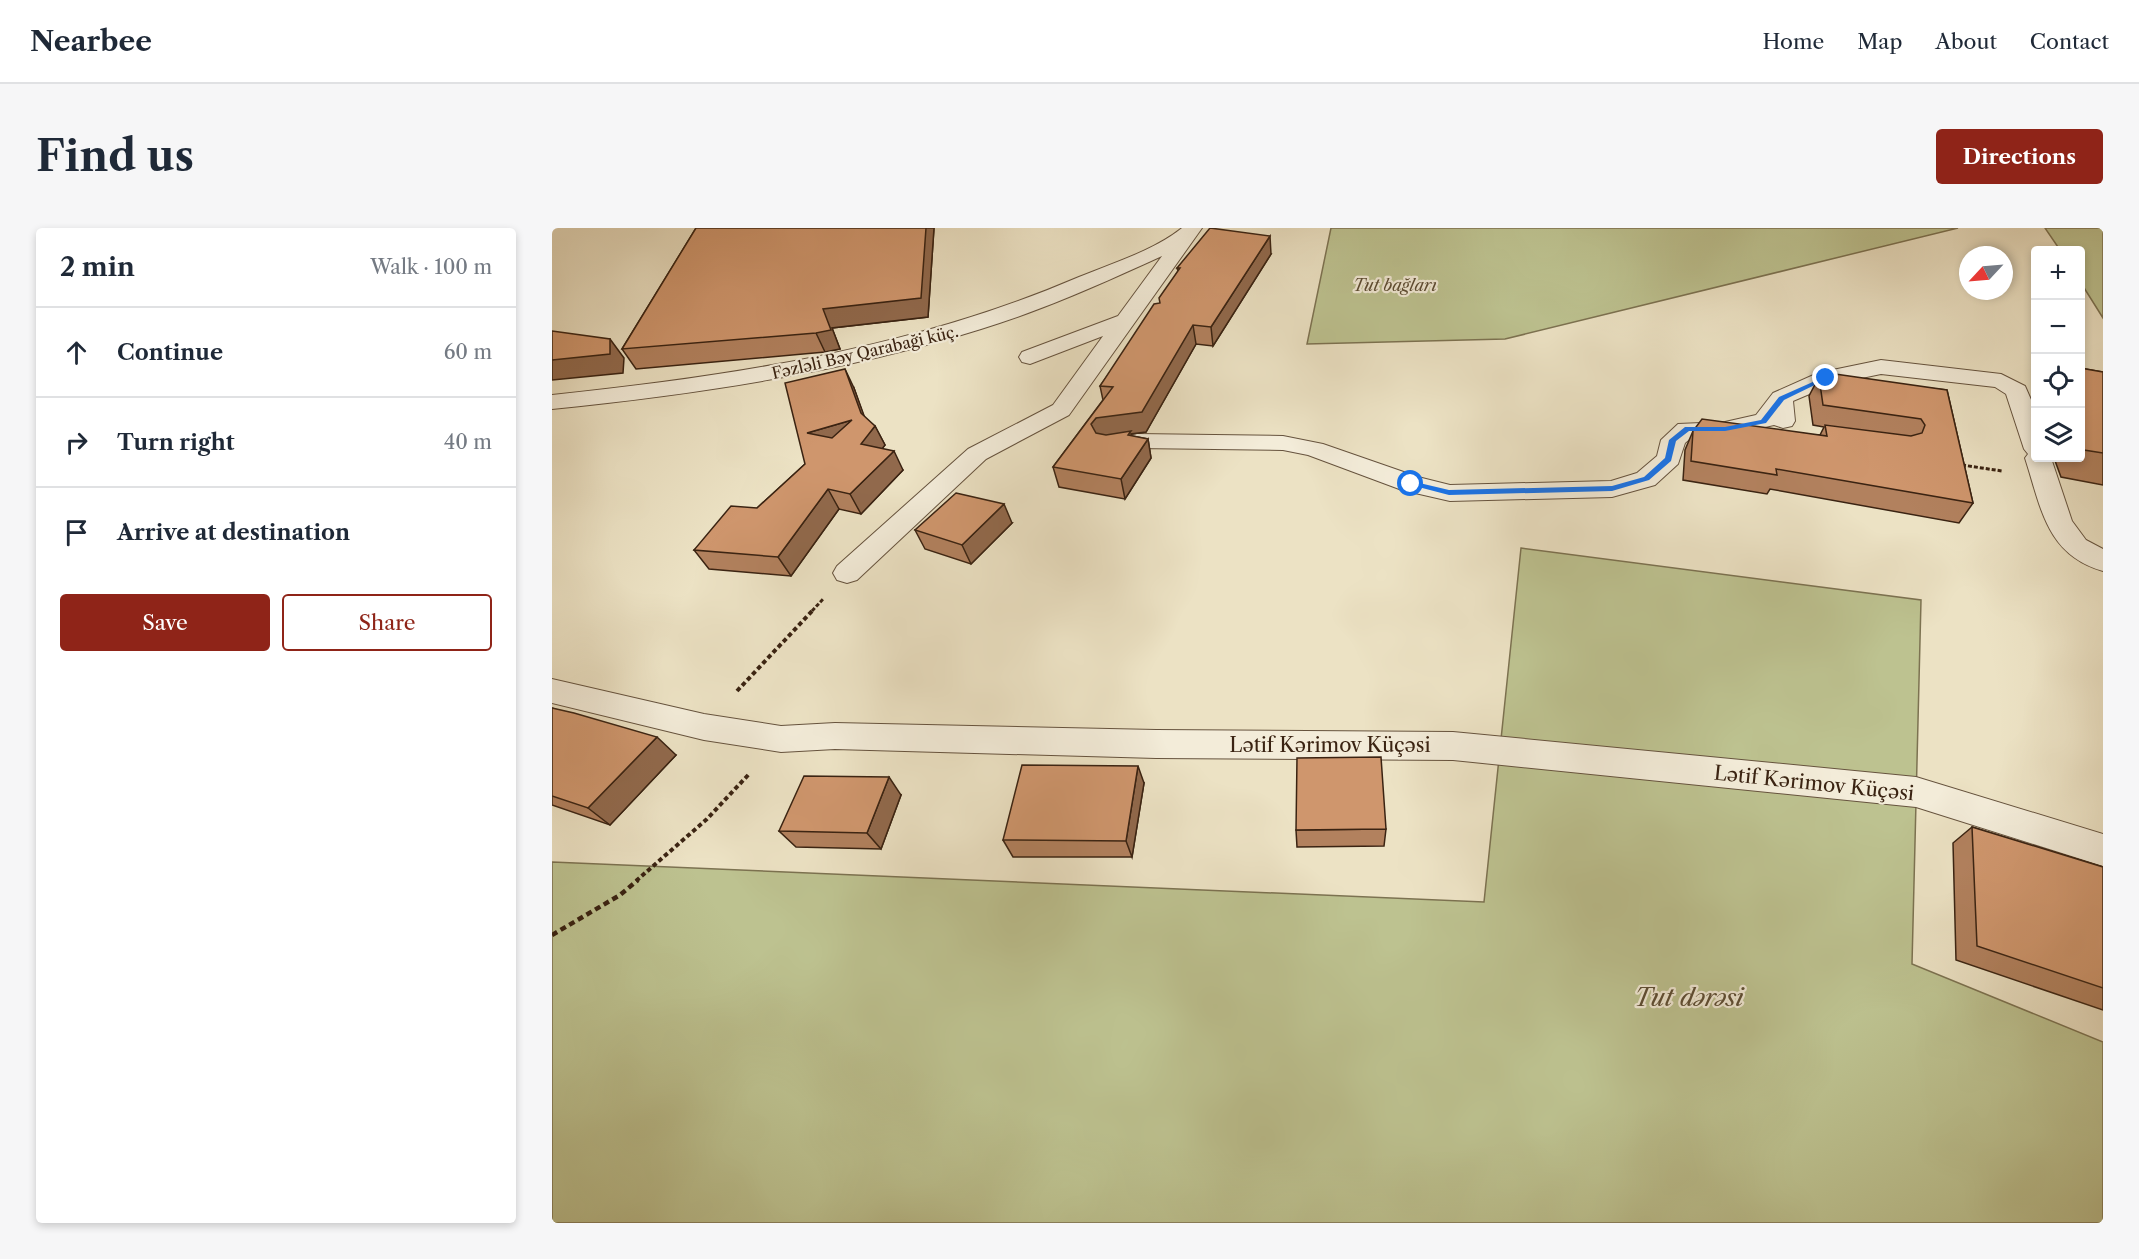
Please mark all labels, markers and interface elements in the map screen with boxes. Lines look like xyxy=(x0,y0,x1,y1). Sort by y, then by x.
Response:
text: Nearbee xyxy=(30,24,152,58)
text: Home xyxy=(1763,29,1824,54)
text: Map xyxy=(1857,29,1902,54)
text: About xyxy=(1935,29,1997,54)
text: Contact xyxy=(2030,29,2109,54)
button: Directions xyxy=(1936,129,2103,184)
text: Find us xyxy=(36,130,194,182)
north arrow xyxy=(1959,246,2013,300)
map controls xyxy=(2031,246,2085,462)
button: + xyxy=(2031,246,2085,300)
text: 2 min xyxy=(60,251,135,283)
text: Walk · 100 m xyxy=(370,255,492,279)
park label: Tut bağları xyxy=(1353,275,1437,295)
button: − xyxy=(2031,300,2085,354)
street label: Fəzləli Bəy Qarabaği küç. xyxy=(770,321,960,383)
icon: ahead xyxy=(60,336,93,369)
text: Continue xyxy=(117,339,223,366)
text: 60 m xyxy=(444,340,492,364)
button: locate xyxy=(2031,354,2085,408)
route end xyxy=(1812,364,1838,390)
button: layers xyxy=(2031,408,2085,462)
icon: right xyxy=(60,426,93,459)
text: Turn right xyxy=(117,429,235,456)
text: 40 m xyxy=(444,430,492,454)
route start xyxy=(1397,470,1423,496)
icon: arrive xyxy=(60,516,93,549)
text: Arrive at destination xyxy=(117,519,350,546)
button: Save xyxy=(60,594,270,651)
button: Share xyxy=(282,594,492,651)
street label: Lətif Kərimov Küçəsi xyxy=(1229,733,1431,757)
street label: Lətif Kərimov Küçəsi xyxy=(1713,761,1915,805)
park label: Tut dərəsi xyxy=(1635,983,1745,1012)

